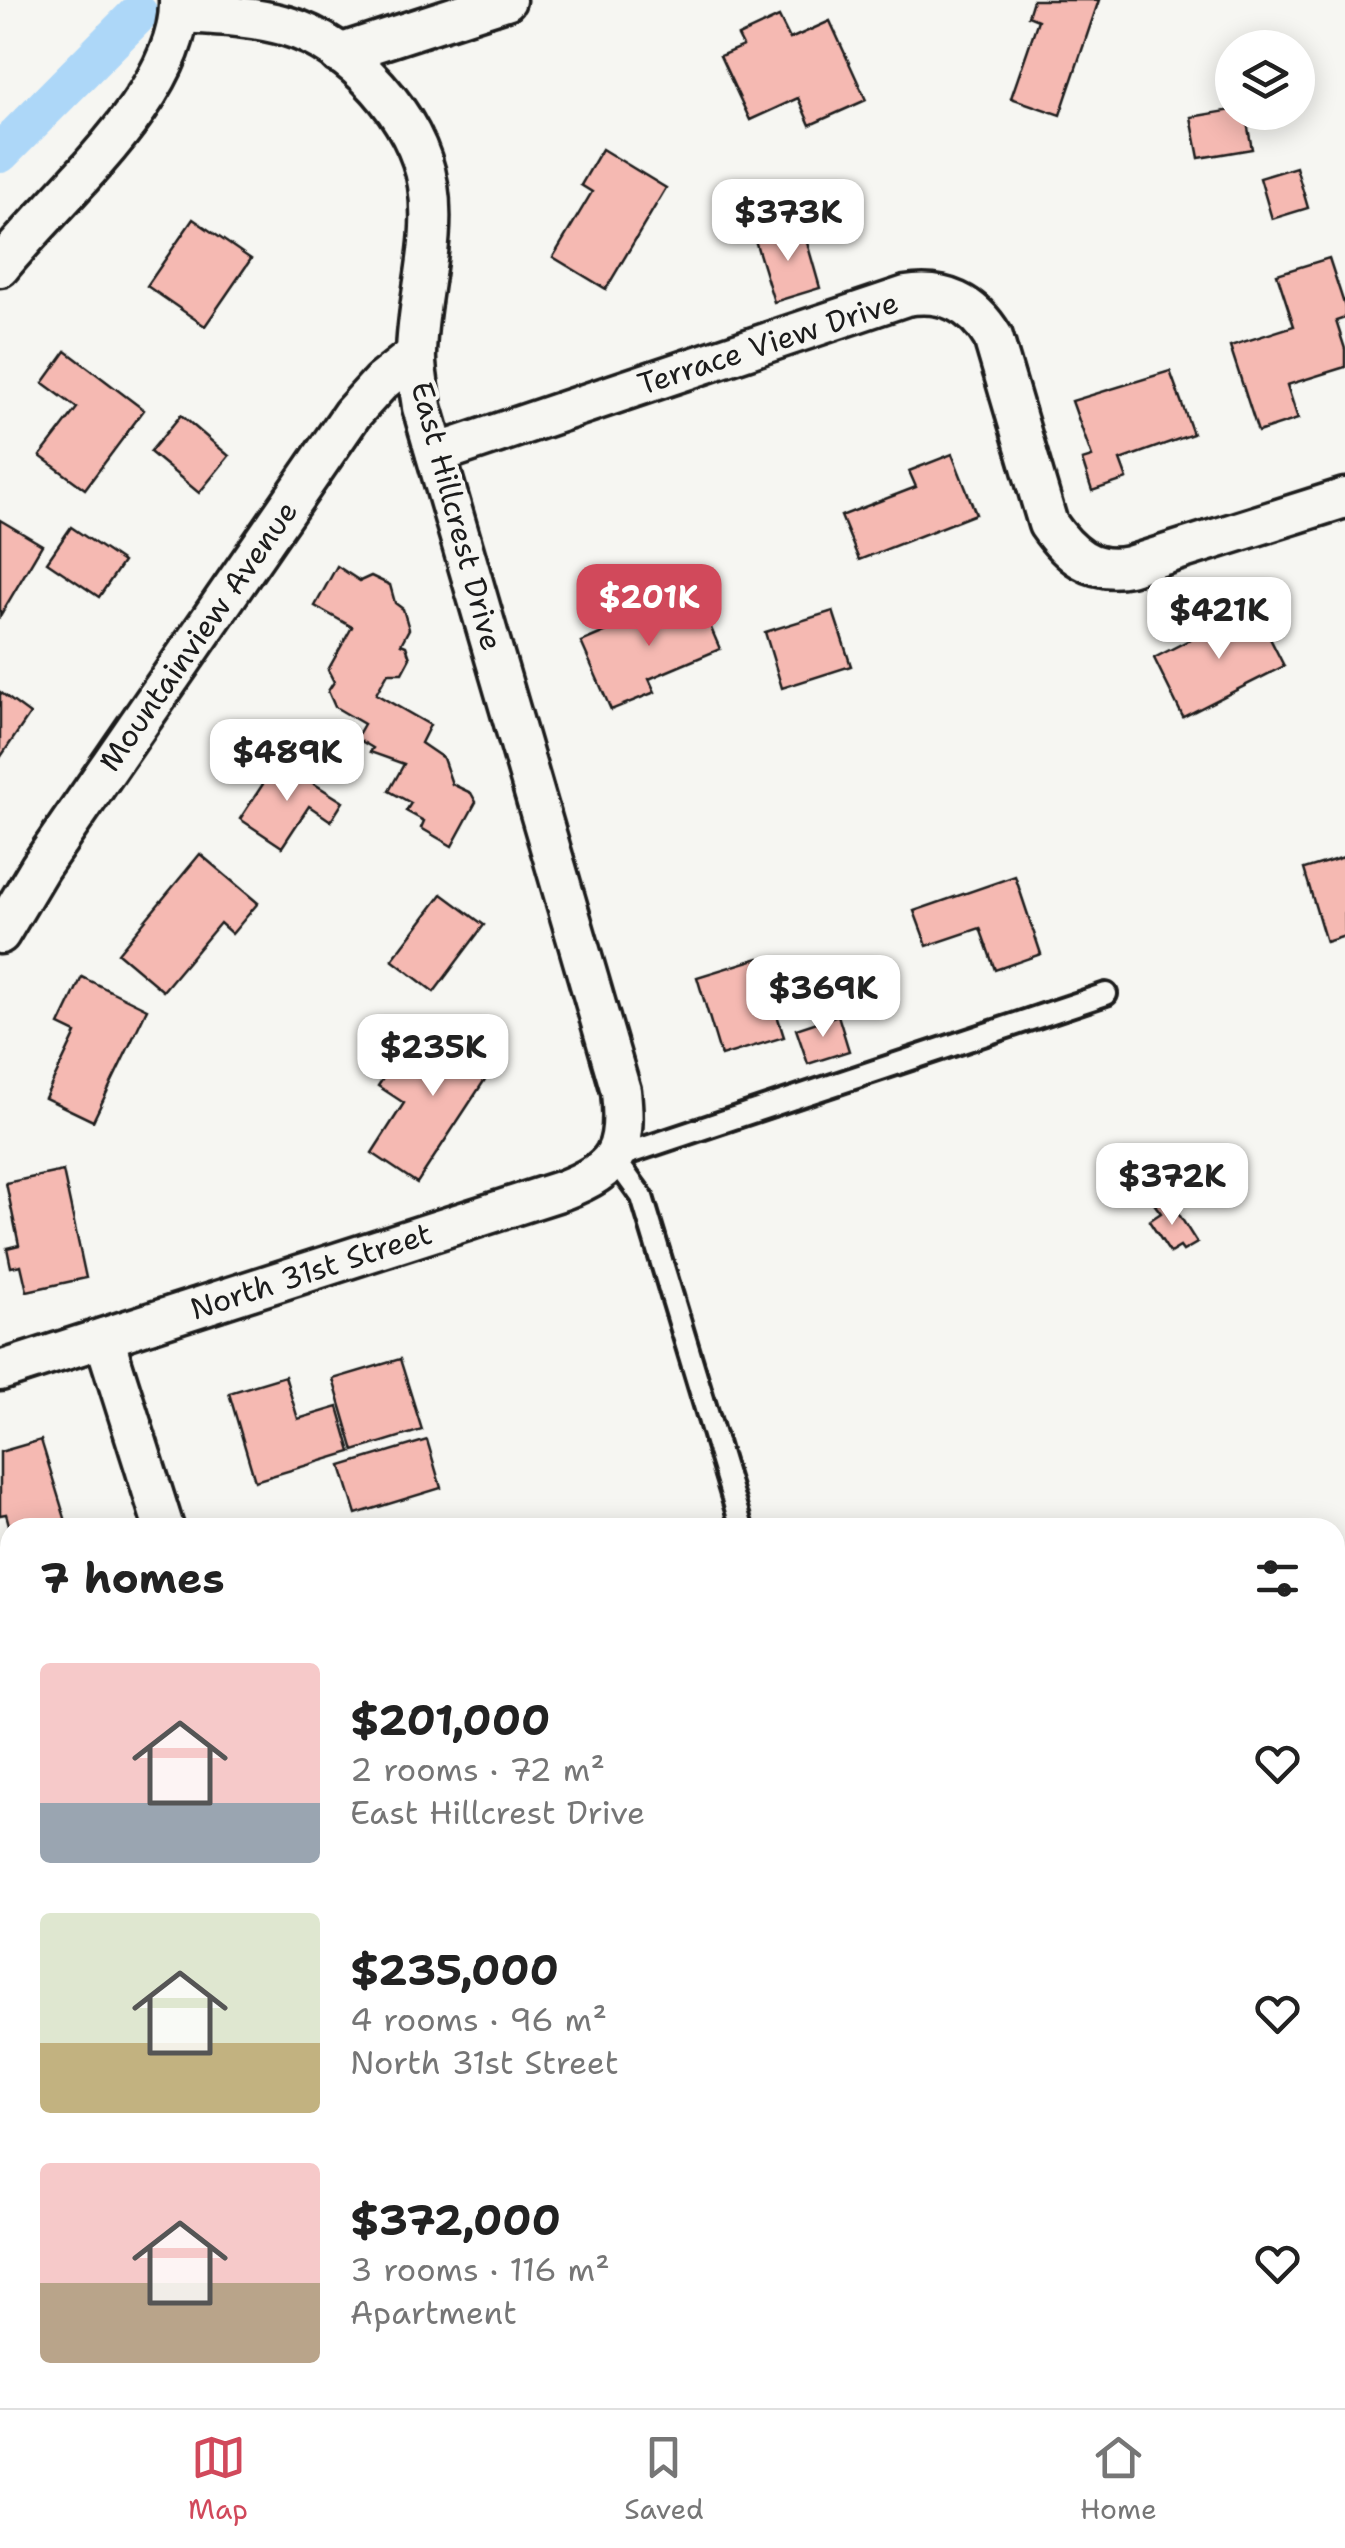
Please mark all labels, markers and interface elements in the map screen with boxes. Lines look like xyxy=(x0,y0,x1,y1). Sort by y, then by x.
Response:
map controls xyxy=(1215,30,1315,130)
button: layers xyxy=(1215,30,1315,130)
pin: $373K xyxy=(718,179,858,264)
text: $373K xyxy=(734,190,842,233)
street label: Terrace View Drive xyxy=(632,282,904,404)
street label: East Hillcrest Drive xyxy=(401,377,513,655)
street label: Mountainview Avenue xyxy=(89,493,307,779)
pin: $201K xyxy=(579,564,719,649)
text: $201K xyxy=(599,575,700,618)
pin: $421K xyxy=(1149,577,1289,662)
text: $421K xyxy=(1169,588,1269,631)
pin: $489K xyxy=(217,719,357,804)
text: $489K xyxy=(232,730,342,773)
pin: $369K xyxy=(753,955,893,1040)
text: $369K xyxy=(768,966,878,1009)
pin: $235K xyxy=(363,1014,503,1099)
text: $235K xyxy=(379,1025,487,1068)
pin: $372K xyxy=(1102,1143,1242,1228)
text: $372K xyxy=(1118,1154,1226,1197)
street label: North 31st Street xyxy=(185,1213,437,1329)
text: 7 homes xyxy=(40,1550,225,1606)
icon: filters xyxy=(1250,1551,1305,1606)
text: $201,000 xyxy=(350,1692,550,1748)
icon: home xyxy=(120,1703,240,1823)
icon: heart xyxy=(1250,1736,1305,1791)
text: 2 rooms · 72 m² xyxy=(350,1748,605,1791)
text: East Hillcrest Drive xyxy=(350,1791,645,1834)
text: $235,000 xyxy=(350,1942,559,1998)
icon: home xyxy=(120,1953,240,2073)
icon: heart xyxy=(1250,1986,1305,2041)
text: 4 rooms · 96 m² xyxy=(350,1998,607,2041)
text: North 31st Street xyxy=(350,2041,619,2084)
text: $372,000 xyxy=(350,2192,561,2248)
icon: home xyxy=(120,2203,240,2323)
icon: heart xyxy=(1250,2236,1305,2291)
text: 3 rooms · 116 m² xyxy=(350,2248,610,2291)
text: Apartment xyxy=(350,2291,517,2334)
tab: Map xyxy=(188,2430,248,2528)
tab: Saved xyxy=(624,2430,704,2528)
tab: Home xyxy=(1080,2430,1157,2528)

